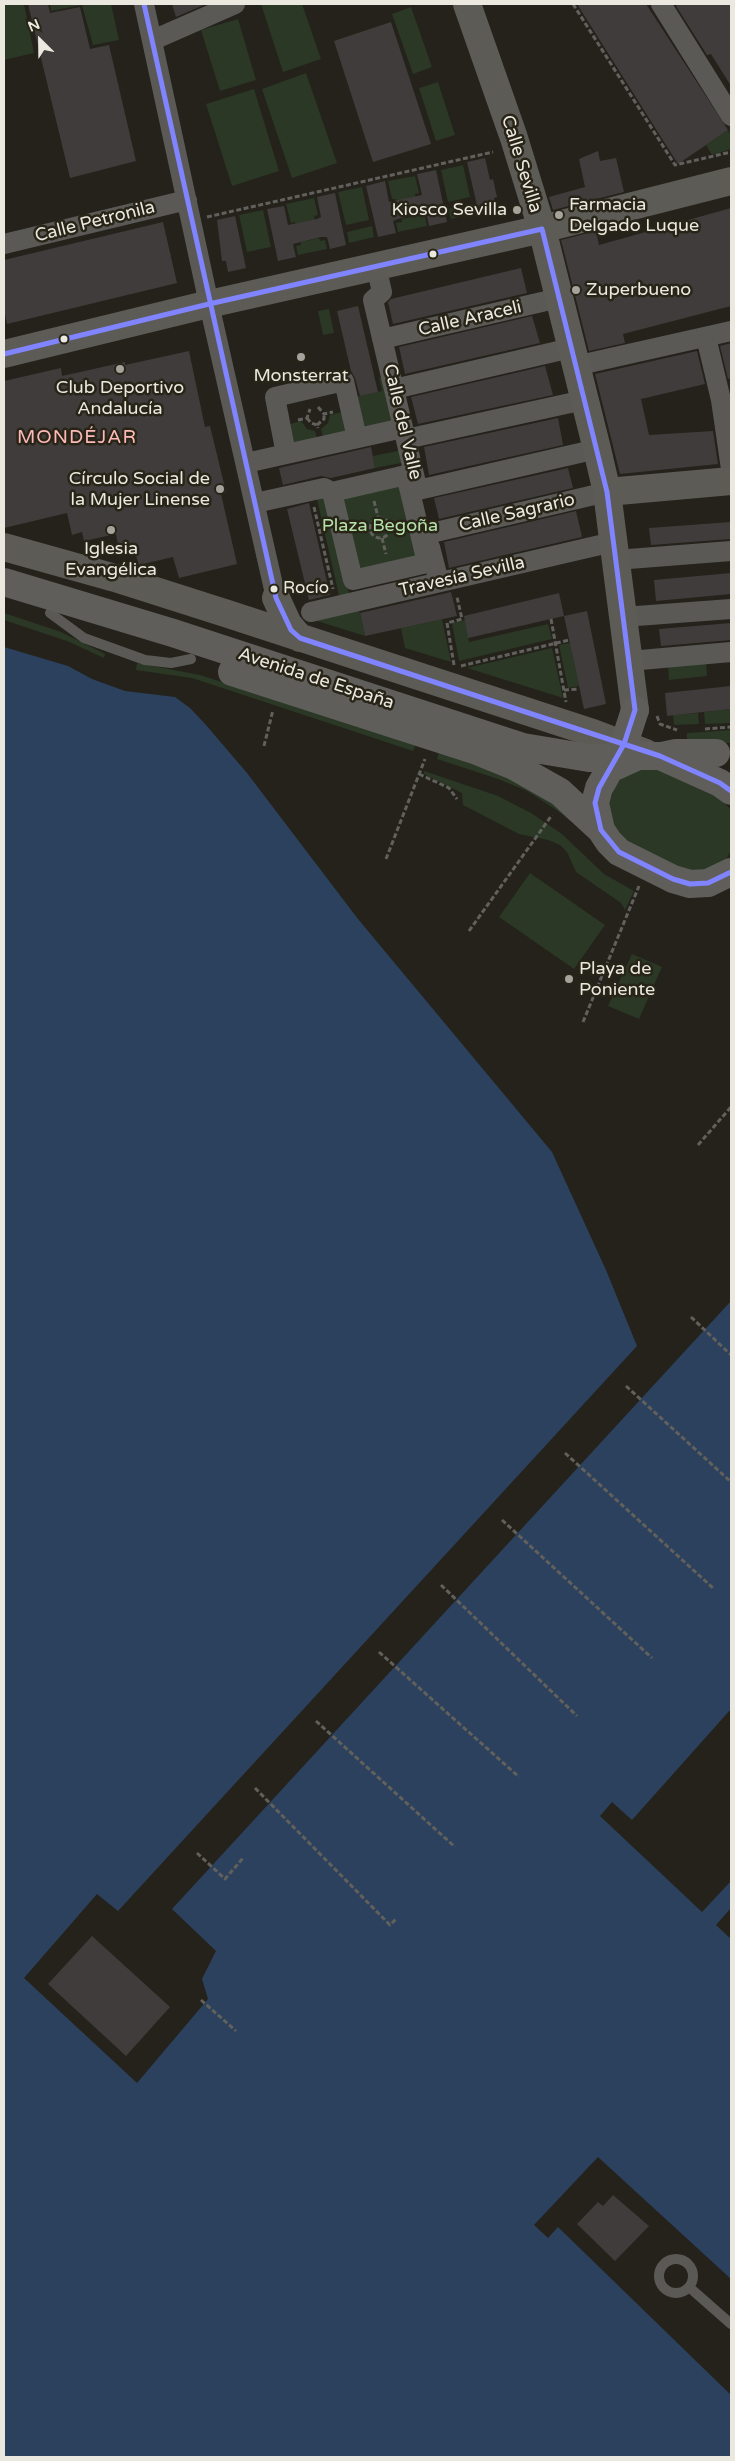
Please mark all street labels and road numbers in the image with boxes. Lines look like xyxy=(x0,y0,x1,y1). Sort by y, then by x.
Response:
street label: Calle Sevilla xyxy=(496,113,546,215)
street label: Calle Petronila xyxy=(33,197,157,247)
street label: Calle Araceli xyxy=(416,297,524,341)
street label: Calle del Valle xyxy=(378,362,426,482)
street label: Calle Sagrario xyxy=(457,489,577,537)
street label: Travesía Sevilla xyxy=(397,552,527,602)
street label: Avenida de España xyxy=(235,644,397,714)

